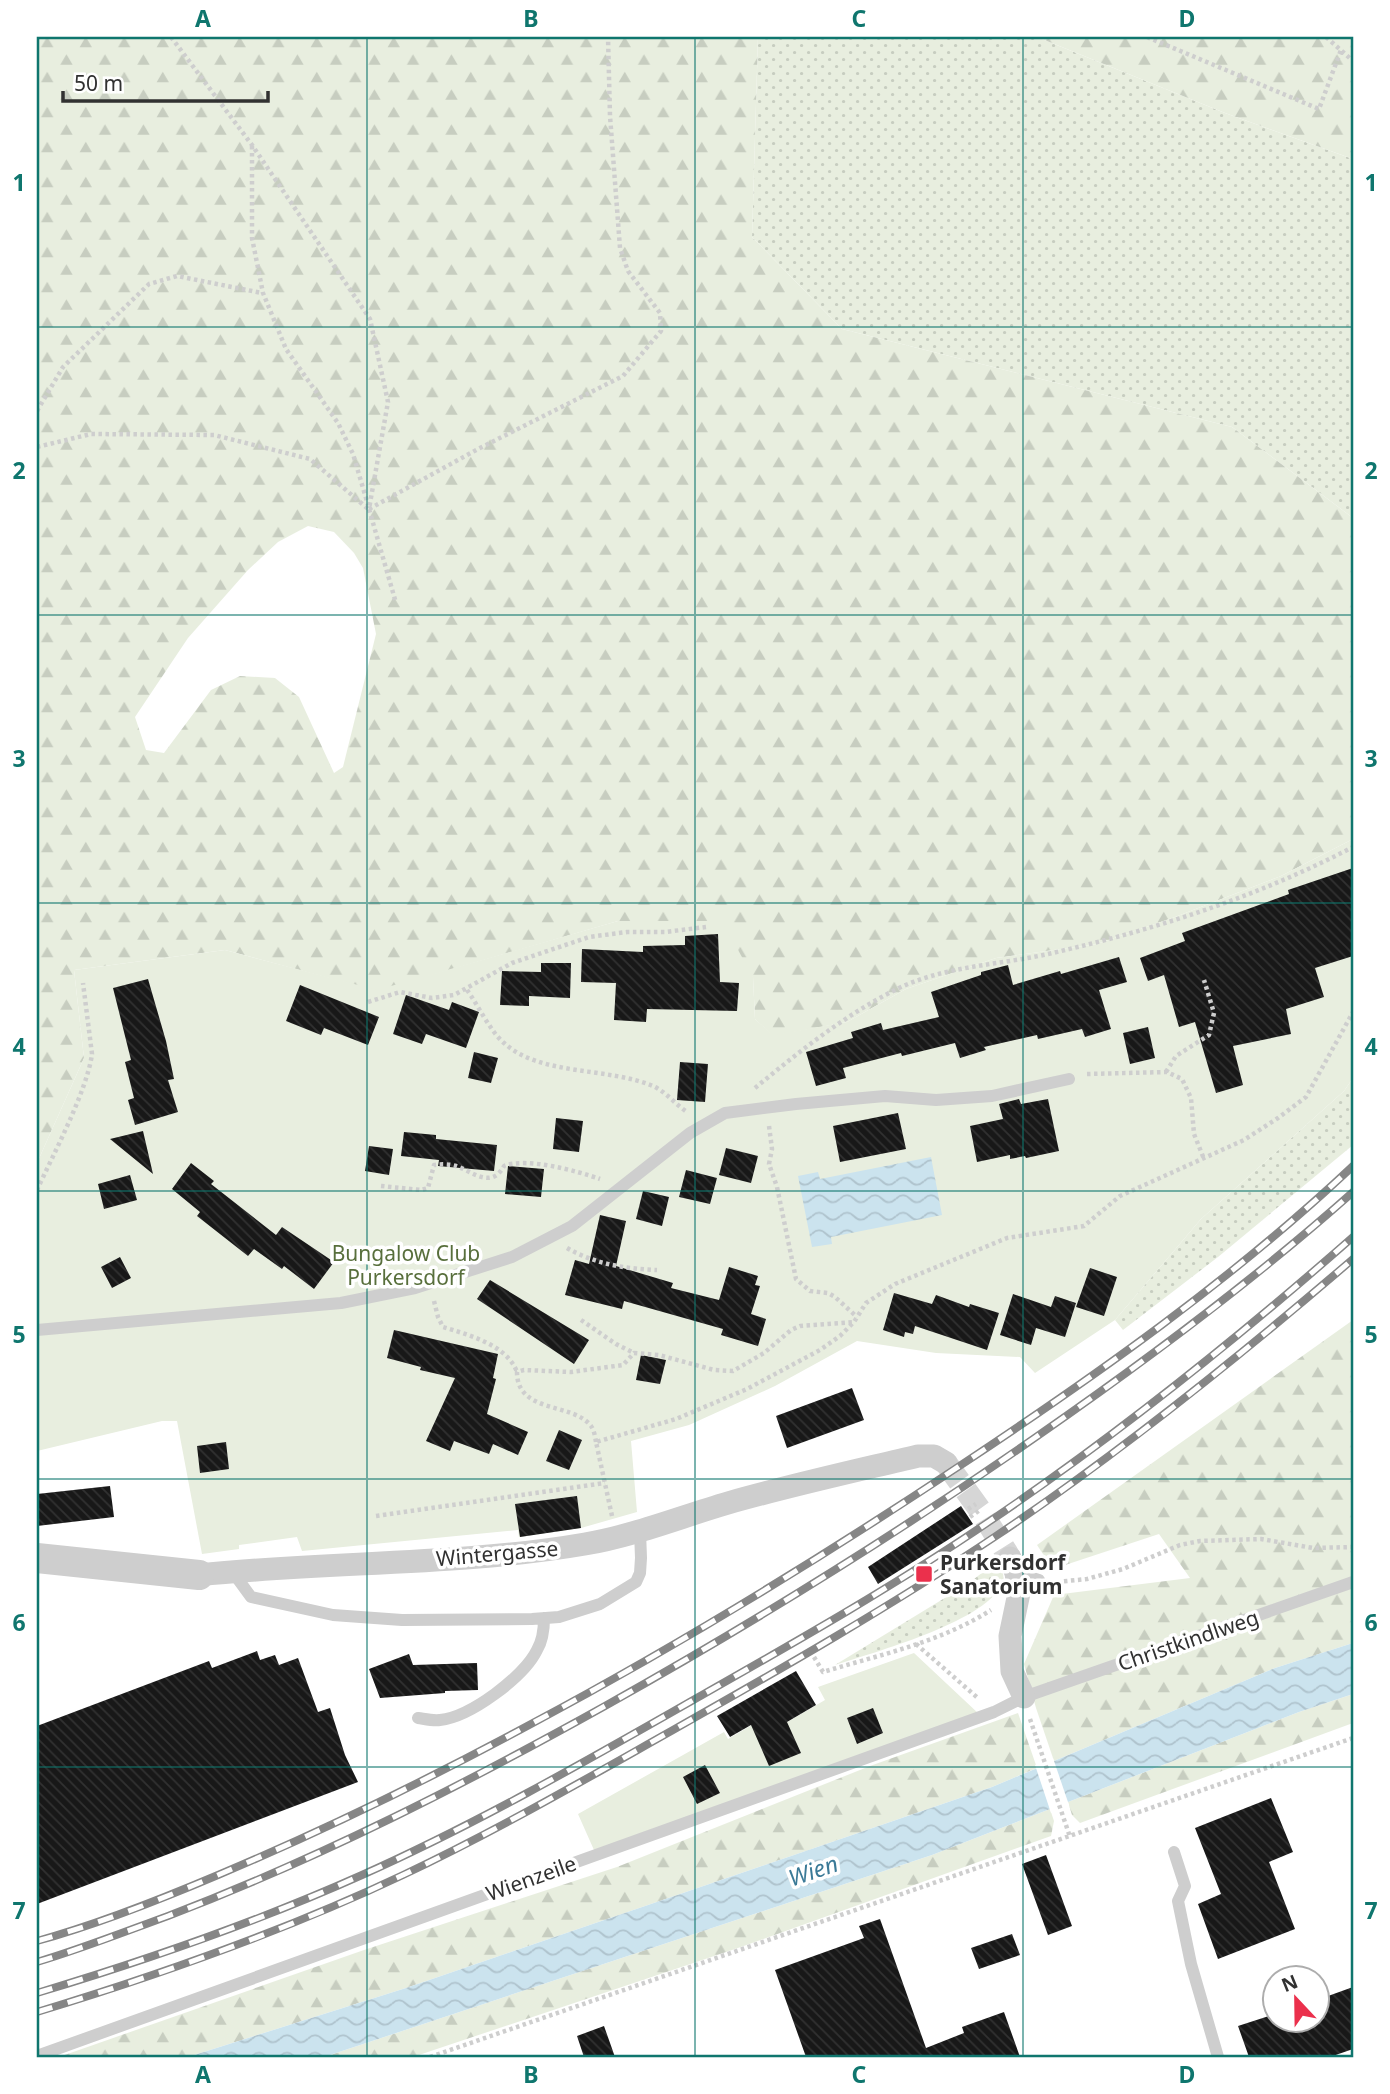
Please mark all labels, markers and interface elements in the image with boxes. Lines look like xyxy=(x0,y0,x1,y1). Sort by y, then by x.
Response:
text: A xyxy=(195,2,211,34)
text: B xyxy=(523,2,539,34)
text: C xyxy=(852,2,867,34)
text: D xyxy=(1179,2,1195,34)
scale bar xyxy=(63,60,268,104)
text: 50 m xyxy=(74,69,123,97)
text: 1 xyxy=(12,166,26,198)
text: 1 xyxy=(1364,166,1378,198)
text: 2 xyxy=(12,454,26,486)
text: 2 xyxy=(1364,454,1378,486)
text: 3 xyxy=(12,742,26,774)
text: 3 xyxy=(1364,742,1378,774)
text: 4 xyxy=(12,1030,26,1062)
text: 4 xyxy=(1364,1030,1378,1062)
park label: Bungalow Club Purkersdorf xyxy=(332,1239,480,1291)
text: 5 xyxy=(12,1318,26,1350)
text: 5 xyxy=(1364,1318,1378,1350)
street label: Wintergasse xyxy=(435,1534,559,1572)
place label: Purkersdorf Sanatorium xyxy=(940,1548,1067,1600)
marker: Purkersdorf Sanatorium xyxy=(914,1564,934,1584)
street label: Christkindlweg xyxy=(1114,1603,1262,1677)
text: 6 xyxy=(12,1606,26,1638)
text: 6 xyxy=(1364,1606,1378,1638)
water label: Wien xyxy=(784,1847,842,1893)
street label: Wienzeile xyxy=(482,1849,580,1907)
text: 7 xyxy=(12,1894,26,1926)
text: 7 xyxy=(1364,1894,1378,1926)
north arrow xyxy=(1260,1965,1330,2035)
text: N xyxy=(1278,1968,1302,1998)
text: A xyxy=(195,2058,211,2090)
text: B xyxy=(523,2058,539,2090)
text: C xyxy=(852,2058,867,2090)
text: D xyxy=(1179,2058,1195,2090)

